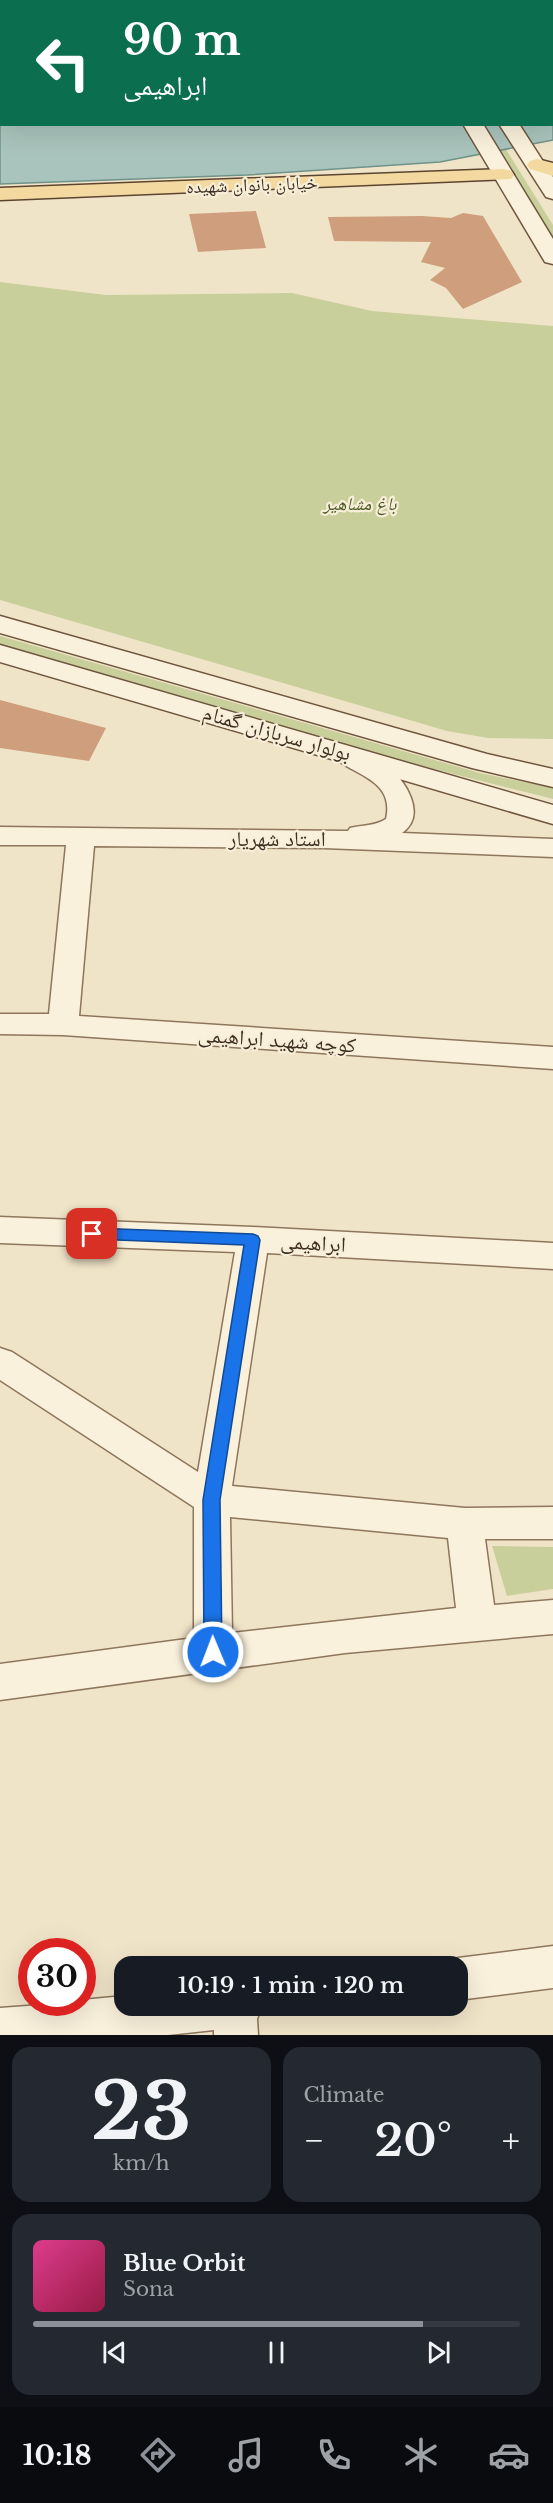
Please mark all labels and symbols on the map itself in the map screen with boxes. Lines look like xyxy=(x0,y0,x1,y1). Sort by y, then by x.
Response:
street label: خیابان بانوان شهیده xyxy=(186,172,318,198)
park label: باغ مشاهیر xyxy=(322,493,398,516)
street label: بولوار سربازان گمنام xyxy=(200,699,354,768)
street label: استاد شهریار xyxy=(227,826,326,852)
street label: کوچه شهید ابراهیمی xyxy=(197,1022,357,1059)
pin xyxy=(66,1208,117,1259)
street label: ابراهیمی xyxy=(280,1228,346,1258)
position arrow xyxy=(181,1620,245,1684)
speed limit sign: 30 xyxy=(18,1938,96,2016)

